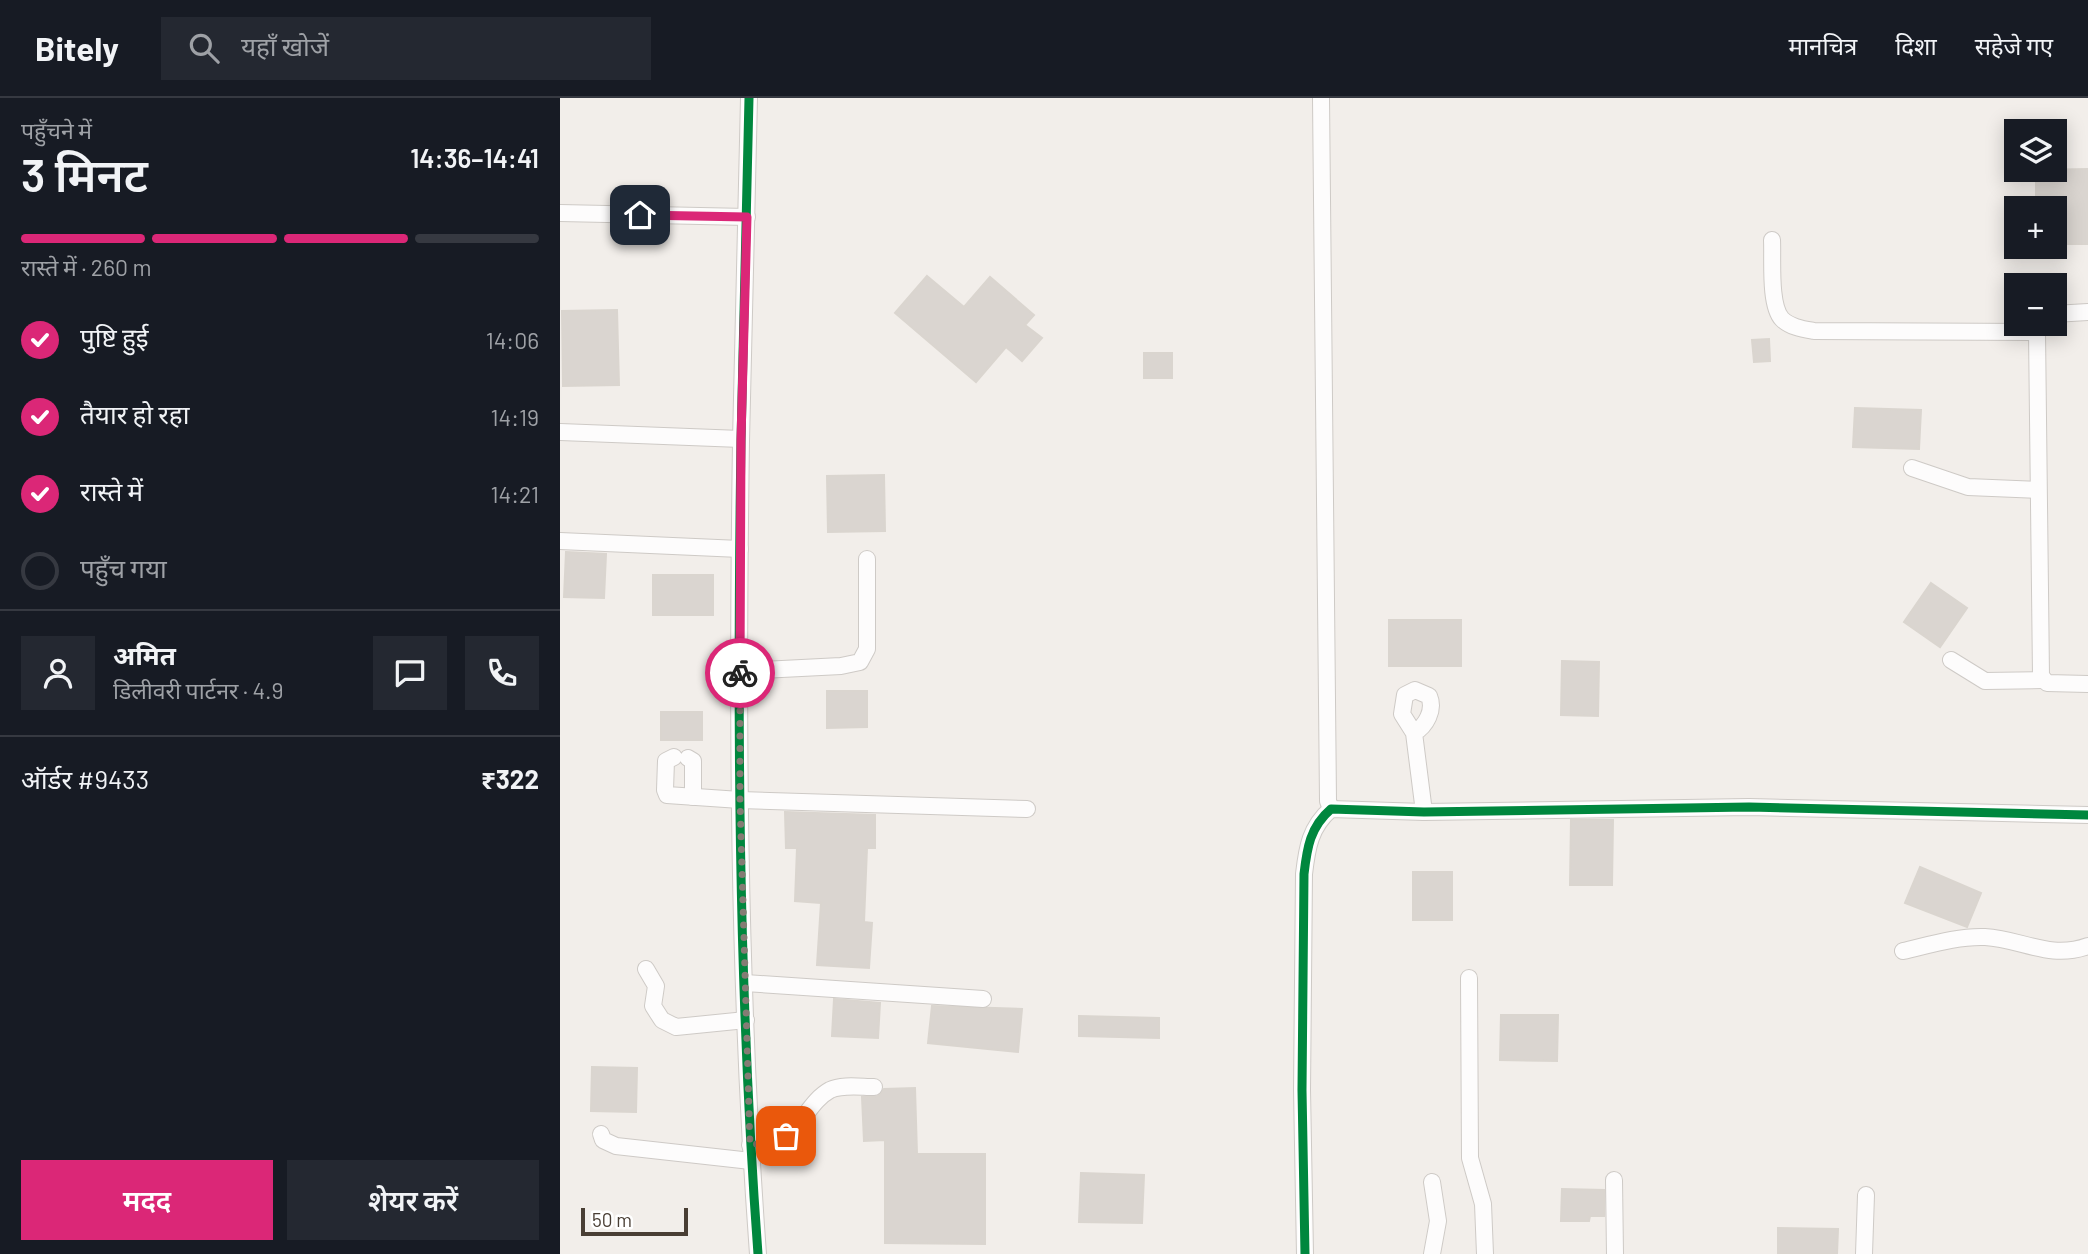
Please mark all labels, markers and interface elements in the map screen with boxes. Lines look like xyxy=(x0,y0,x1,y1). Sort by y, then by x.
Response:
search box xyxy=(161,17,651,80)
text: Bitely xyxy=(35,28,119,68)
icon: search xyxy=(185,29,223,67)
text: यहाँ खोजें xyxy=(241,30,329,61)
text: मानचित्र xyxy=(1789,31,1857,60)
text: दिशा xyxy=(1895,31,1937,60)
text: सहेजे गए xyxy=(1975,31,2053,60)
text: पहुँचने में xyxy=(21,116,92,144)
map controls xyxy=(2004,119,2067,336)
button: layers xyxy=(2004,119,2067,182)
text: 14:36–14:41 xyxy=(410,142,539,173)
text: 3 मिनट xyxy=(21,146,148,201)
pin xyxy=(610,185,670,245)
icon: home xyxy=(621,196,659,234)
button: + xyxy=(2004,196,2067,259)
text: रास्ते में · 260 m xyxy=(21,253,152,281)
button: − xyxy=(2004,273,2067,336)
icon: check xyxy=(21,321,59,359)
text: पुष्टि हुई xyxy=(80,321,148,352)
text: 14:06 xyxy=(486,326,539,354)
icon: check xyxy=(21,398,59,436)
text: तैयार हो रहा xyxy=(80,398,189,429)
text: 14:19 xyxy=(490,403,539,431)
icon: check xyxy=(21,475,59,513)
text: रास्ते में xyxy=(80,475,143,506)
text: 14:21 xyxy=(490,480,539,508)
text: पहुँच गया xyxy=(80,552,167,583)
button: person xyxy=(21,636,95,710)
button: chat xyxy=(373,636,447,710)
button: phone xyxy=(465,636,539,710)
courier xyxy=(705,638,775,708)
text: अमित xyxy=(113,639,176,670)
icon: bike xyxy=(721,654,759,692)
text: डिलीवरी पार्टनर · 4.9 xyxy=(113,676,283,704)
text: ऑर्डर #9433 xyxy=(21,763,149,794)
text: ₹322 xyxy=(481,763,539,794)
pin xyxy=(756,1106,816,1166)
icon: bag xyxy=(767,1117,805,1155)
button: मदद xyxy=(21,1160,273,1240)
button: शेयर करें xyxy=(287,1160,539,1240)
scale bar xyxy=(581,1205,688,1237)
text: 50 m xyxy=(592,1208,632,1231)

